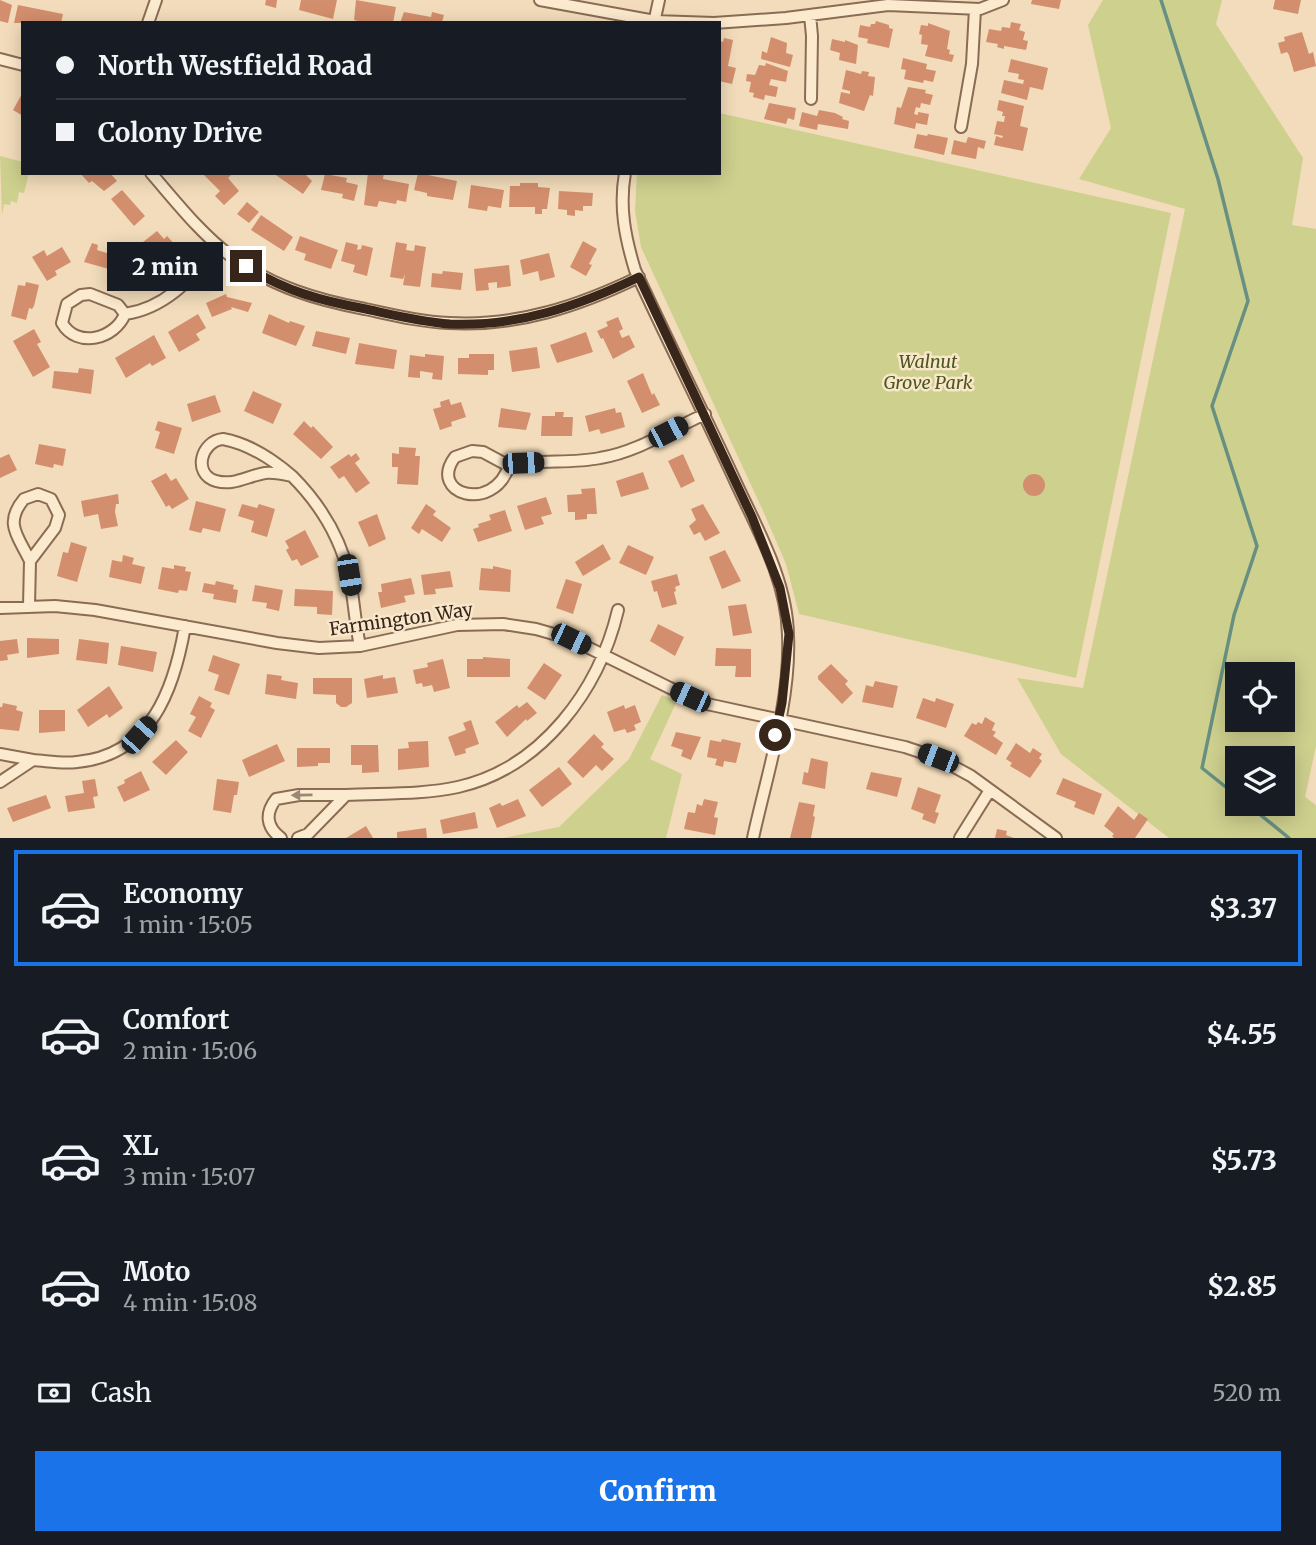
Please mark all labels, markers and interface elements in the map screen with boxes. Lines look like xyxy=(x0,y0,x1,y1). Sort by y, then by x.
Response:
text: North Westfield Road xyxy=(98,49,372,82)
text: Colony Drive xyxy=(98,116,262,149)
callout: 2 min xyxy=(106,242,222,290)
route end xyxy=(230,250,262,282)
text: 2 min xyxy=(132,252,198,281)
park label: Walnut Grove Park xyxy=(883,350,973,394)
car xyxy=(645,413,692,451)
car xyxy=(502,452,545,474)
car xyxy=(336,553,363,597)
street label: Farmington Way xyxy=(328,597,475,640)
car xyxy=(548,620,595,658)
map controls xyxy=(1225,662,1295,816)
button: locate xyxy=(1225,662,1295,732)
car xyxy=(667,679,714,715)
car xyxy=(118,712,161,758)
route start xyxy=(759,719,791,751)
car xyxy=(915,741,962,775)
button: layers xyxy=(1225,746,1295,816)
one-way arrow xyxy=(291,789,313,801)
icon: car xyxy=(39,877,102,940)
text: Economy xyxy=(123,877,243,910)
text: $3.37 xyxy=(1209,892,1277,925)
text: 1 min · 15:05 xyxy=(123,910,253,939)
icon: car xyxy=(39,1003,102,1066)
text: Comfort xyxy=(123,1003,229,1036)
text: $4.55 xyxy=(1206,1018,1277,1051)
text: 2 min · 15:06 xyxy=(123,1036,257,1065)
icon: car xyxy=(39,1129,102,1192)
text: XL xyxy=(123,1129,159,1162)
text: $5.73 xyxy=(1211,1144,1277,1177)
text: 3 min · 15:07 xyxy=(123,1162,255,1191)
icon: car xyxy=(39,1255,102,1318)
text: Moto xyxy=(123,1255,190,1288)
text: $2.85 xyxy=(1207,1270,1277,1303)
text: 4 min · 15:08 xyxy=(123,1288,257,1317)
icon: cash xyxy=(35,1374,73,1412)
text: Cash xyxy=(91,1376,152,1409)
text: 520 m xyxy=(1212,1378,1281,1407)
button: Confirm xyxy=(35,1451,1281,1531)

